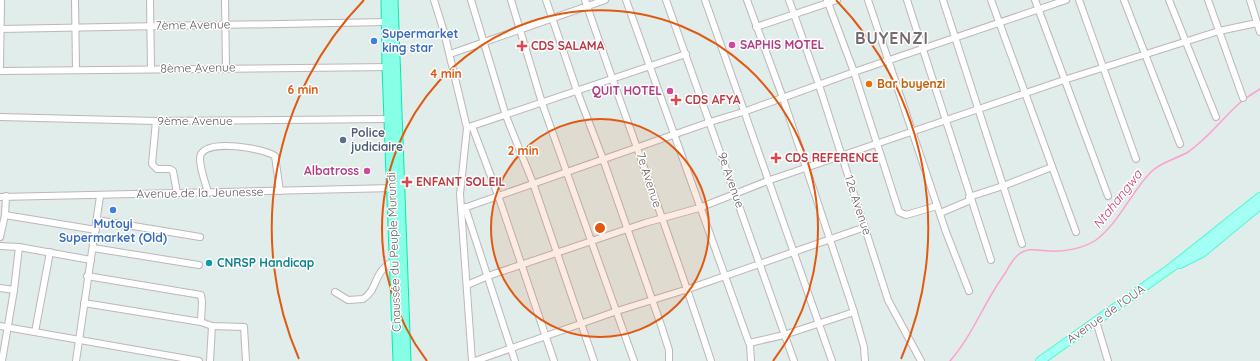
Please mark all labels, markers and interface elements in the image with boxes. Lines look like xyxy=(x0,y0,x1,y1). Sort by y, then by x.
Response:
street label: 7ème Avenue xyxy=(155,16,231,33)
place label: Supermarket king star xyxy=(382,26,458,55)
district label: BUYENZI xyxy=(855,28,929,48)
marker: Supermarket king star xyxy=(369,36,379,46)
place label: SAPHIS MOTEL xyxy=(740,37,825,52)
place label: CDS SALAMA xyxy=(531,38,605,53)
marker: CDS SALAMA xyxy=(516,40,528,52)
marker: SAPHIS MOTEL xyxy=(727,40,737,50)
street label: 8ème Avenue xyxy=(160,59,236,76)
text: 4 min xyxy=(430,66,462,81)
place label: Bar buyenzi xyxy=(877,76,946,91)
marker: Bar buyenzi xyxy=(864,79,874,89)
text: 6 min xyxy=(287,82,319,97)
place label: QUIT HOTEL xyxy=(592,83,662,98)
marker: QUIT HOTEL xyxy=(665,86,675,96)
place label: CDS AFYA xyxy=(685,92,741,107)
marker: CDS AFYA xyxy=(670,94,682,106)
street label: 9ème Avenue xyxy=(157,113,233,128)
place label: Police judiciaire xyxy=(350,125,403,154)
marker: Police judiciaire xyxy=(338,135,348,145)
text: 2 min xyxy=(507,143,539,158)
street label: 7e Avenue xyxy=(633,150,666,210)
street label: 9e Avenue xyxy=(715,150,748,210)
place label: CDS REFERENCE xyxy=(785,150,879,165)
marker: CDS REFERENCE xyxy=(770,152,782,164)
place label: Albatross xyxy=(304,163,359,178)
water label: Ntahangwa xyxy=(1089,165,1146,232)
marker: Albatross xyxy=(362,166,372,176)
street label: Chaussée du Peuple Murundi xyxy=(383,172,404,332)
street label: 12e Avenue xyxy=(842,173,875,237)
place label: ENFANT SOLEIL xyxy=(416,174,506,189)
marker: ENFANT SOLEIL xyxy=(401,176,413,188)
street label: Avenue de la Jeunesse xyxy=(136,184,264,201)
marker: Mutoyi Supermarket (Old) xyxy=(108,205,118,215)
place label: Mutoyi Supermarket (Old) xyxy=(59,216,167,245)
centre of rings xyxy=(593,221,607,235)
place label: CNRSP Handicap xyxy=(217,255,315,270)
marker: CNRSP Handicap xyxy=(204,258,214,268)
street label: Avenue de l'OUA xyxy=(1064,281,1148,346)

